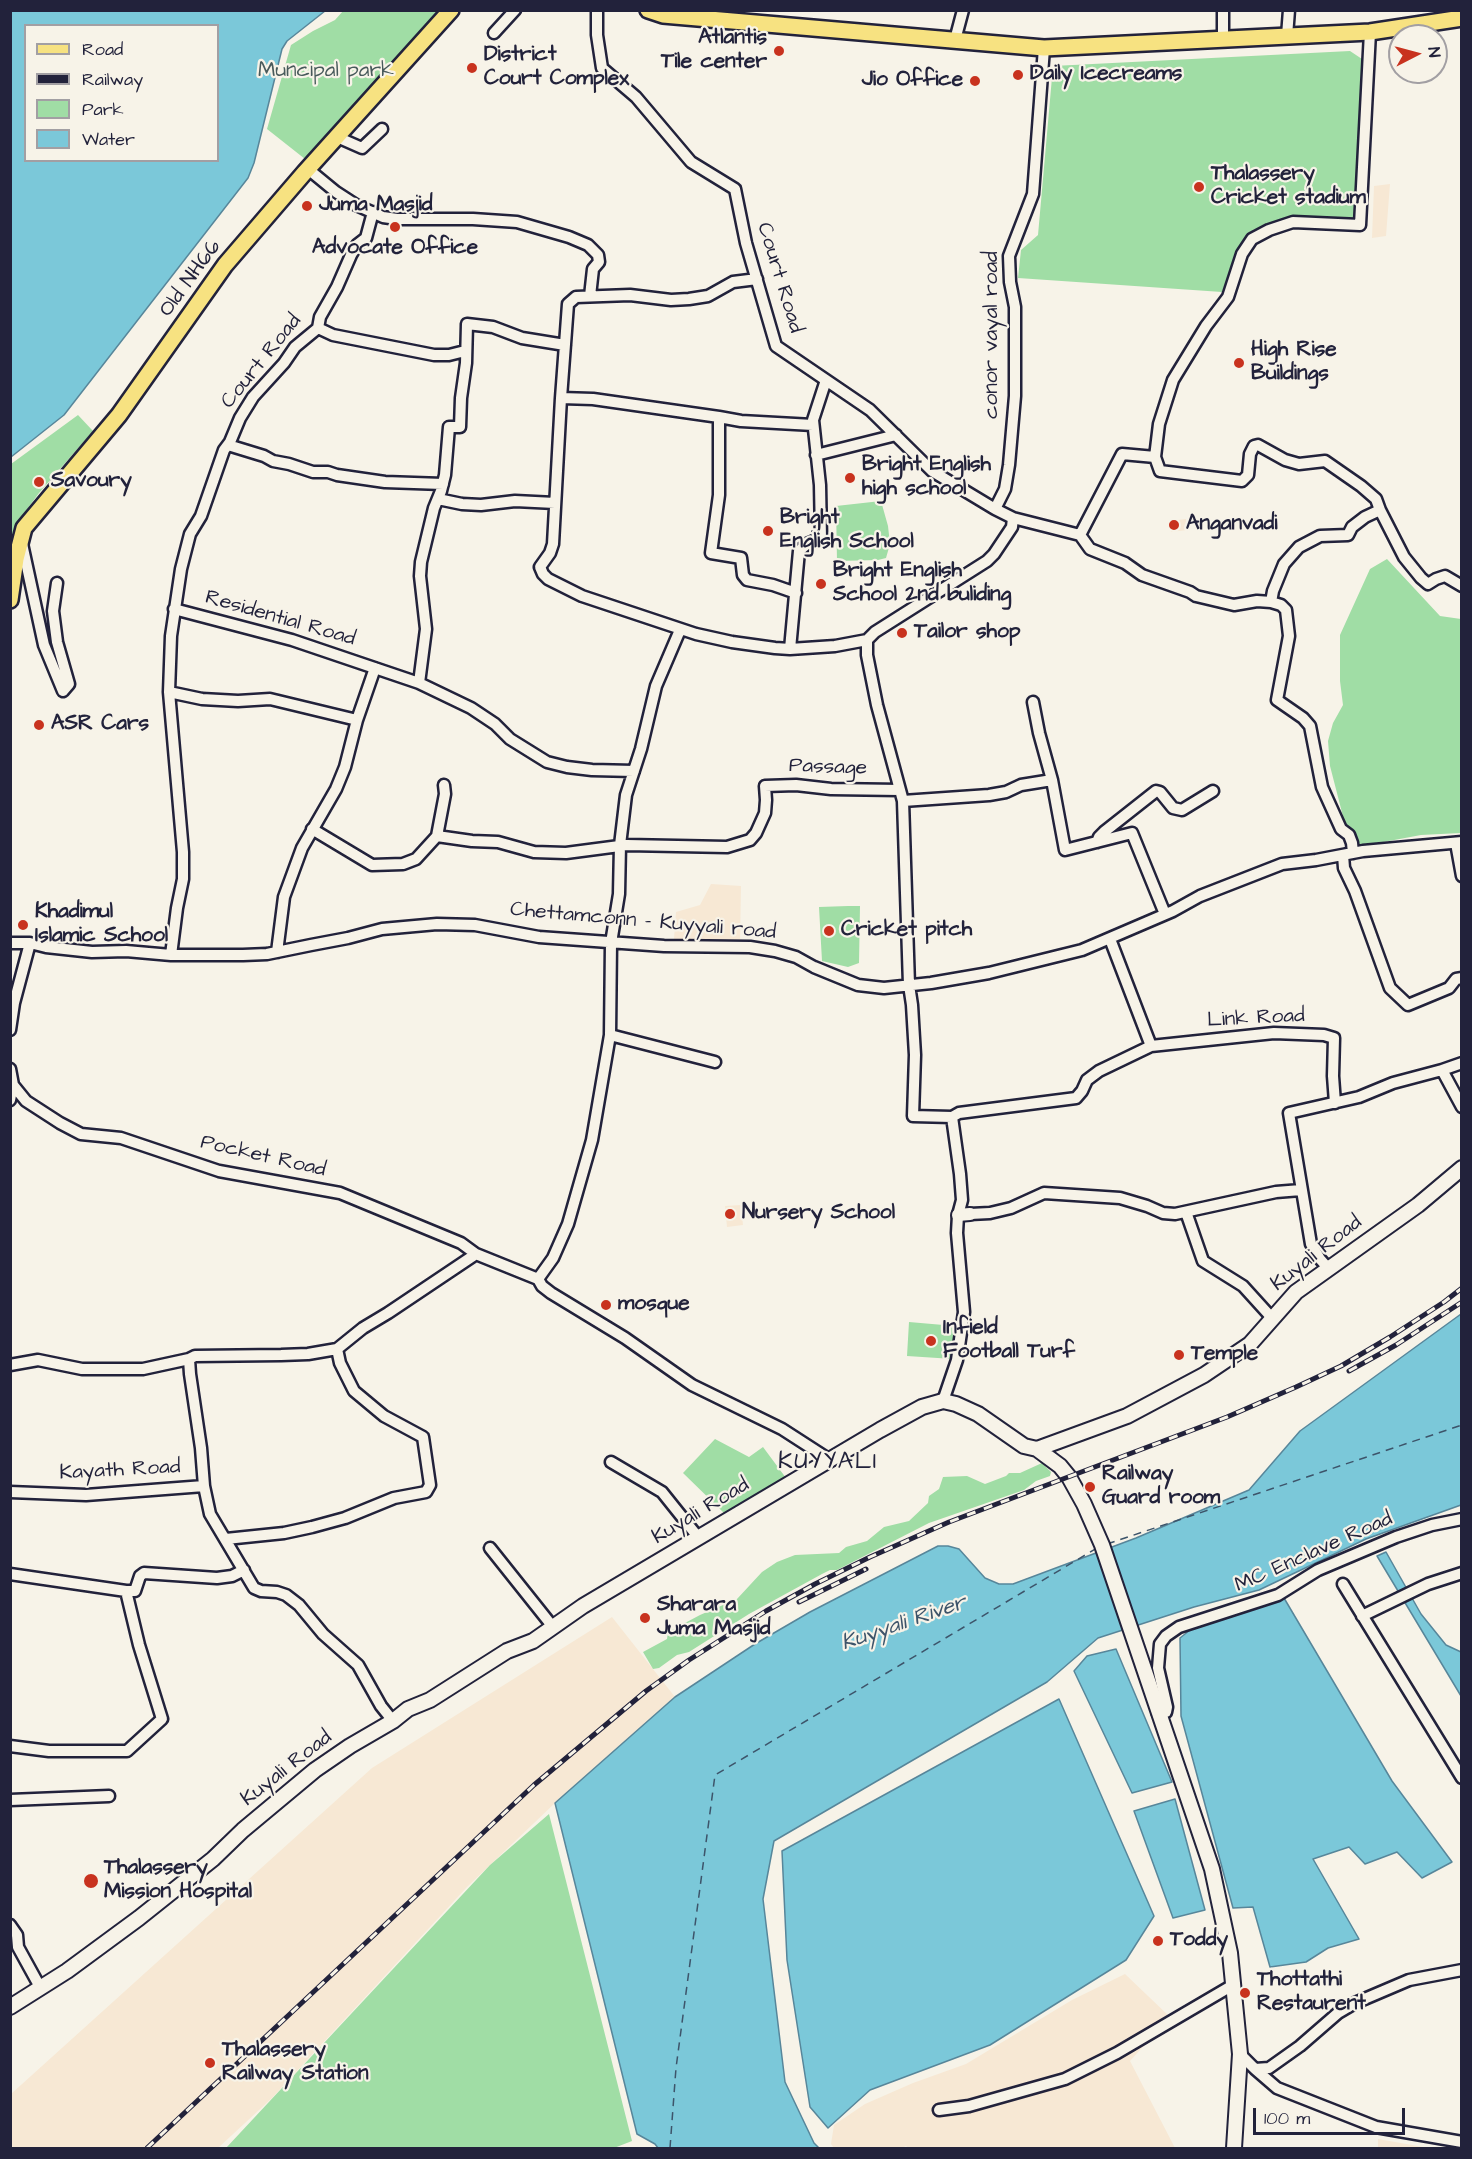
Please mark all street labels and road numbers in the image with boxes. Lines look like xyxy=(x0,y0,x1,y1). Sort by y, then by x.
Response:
street label: Court Road xyxy=(750,220,808,336)
street label: Old NH66 xyxy=(155,236,227,322)
street label: conor vayal road xyxy=(980,251,1006,419)
street label: Court Road xyxy=(216,310,308,414)
street label: Residential Road xyxy=(202,586,358,652)
street label: Passage xyxy=(789,754,867,782)
street label: Chettamconn - Kuyyali road xyxy=(509,898,777,946)
street label: Link Road xyxy=(1207,1004,1305,1034)
street label: Pocket Road xyxy=(198,1130,328,1184)
street label: Kuyali Road xyxy=(1266,1211,1368,1297)
street label: Kayath Road xyxy=(59,1455,181,1487)
street label: Kuyali Road xyxy=(648,1473,754,1551)
street label: MC Enclave Road xyxy=(1231,1507,1397,1599)
street label: Kuyali Road xyxy=(236,1726,338,1812)

